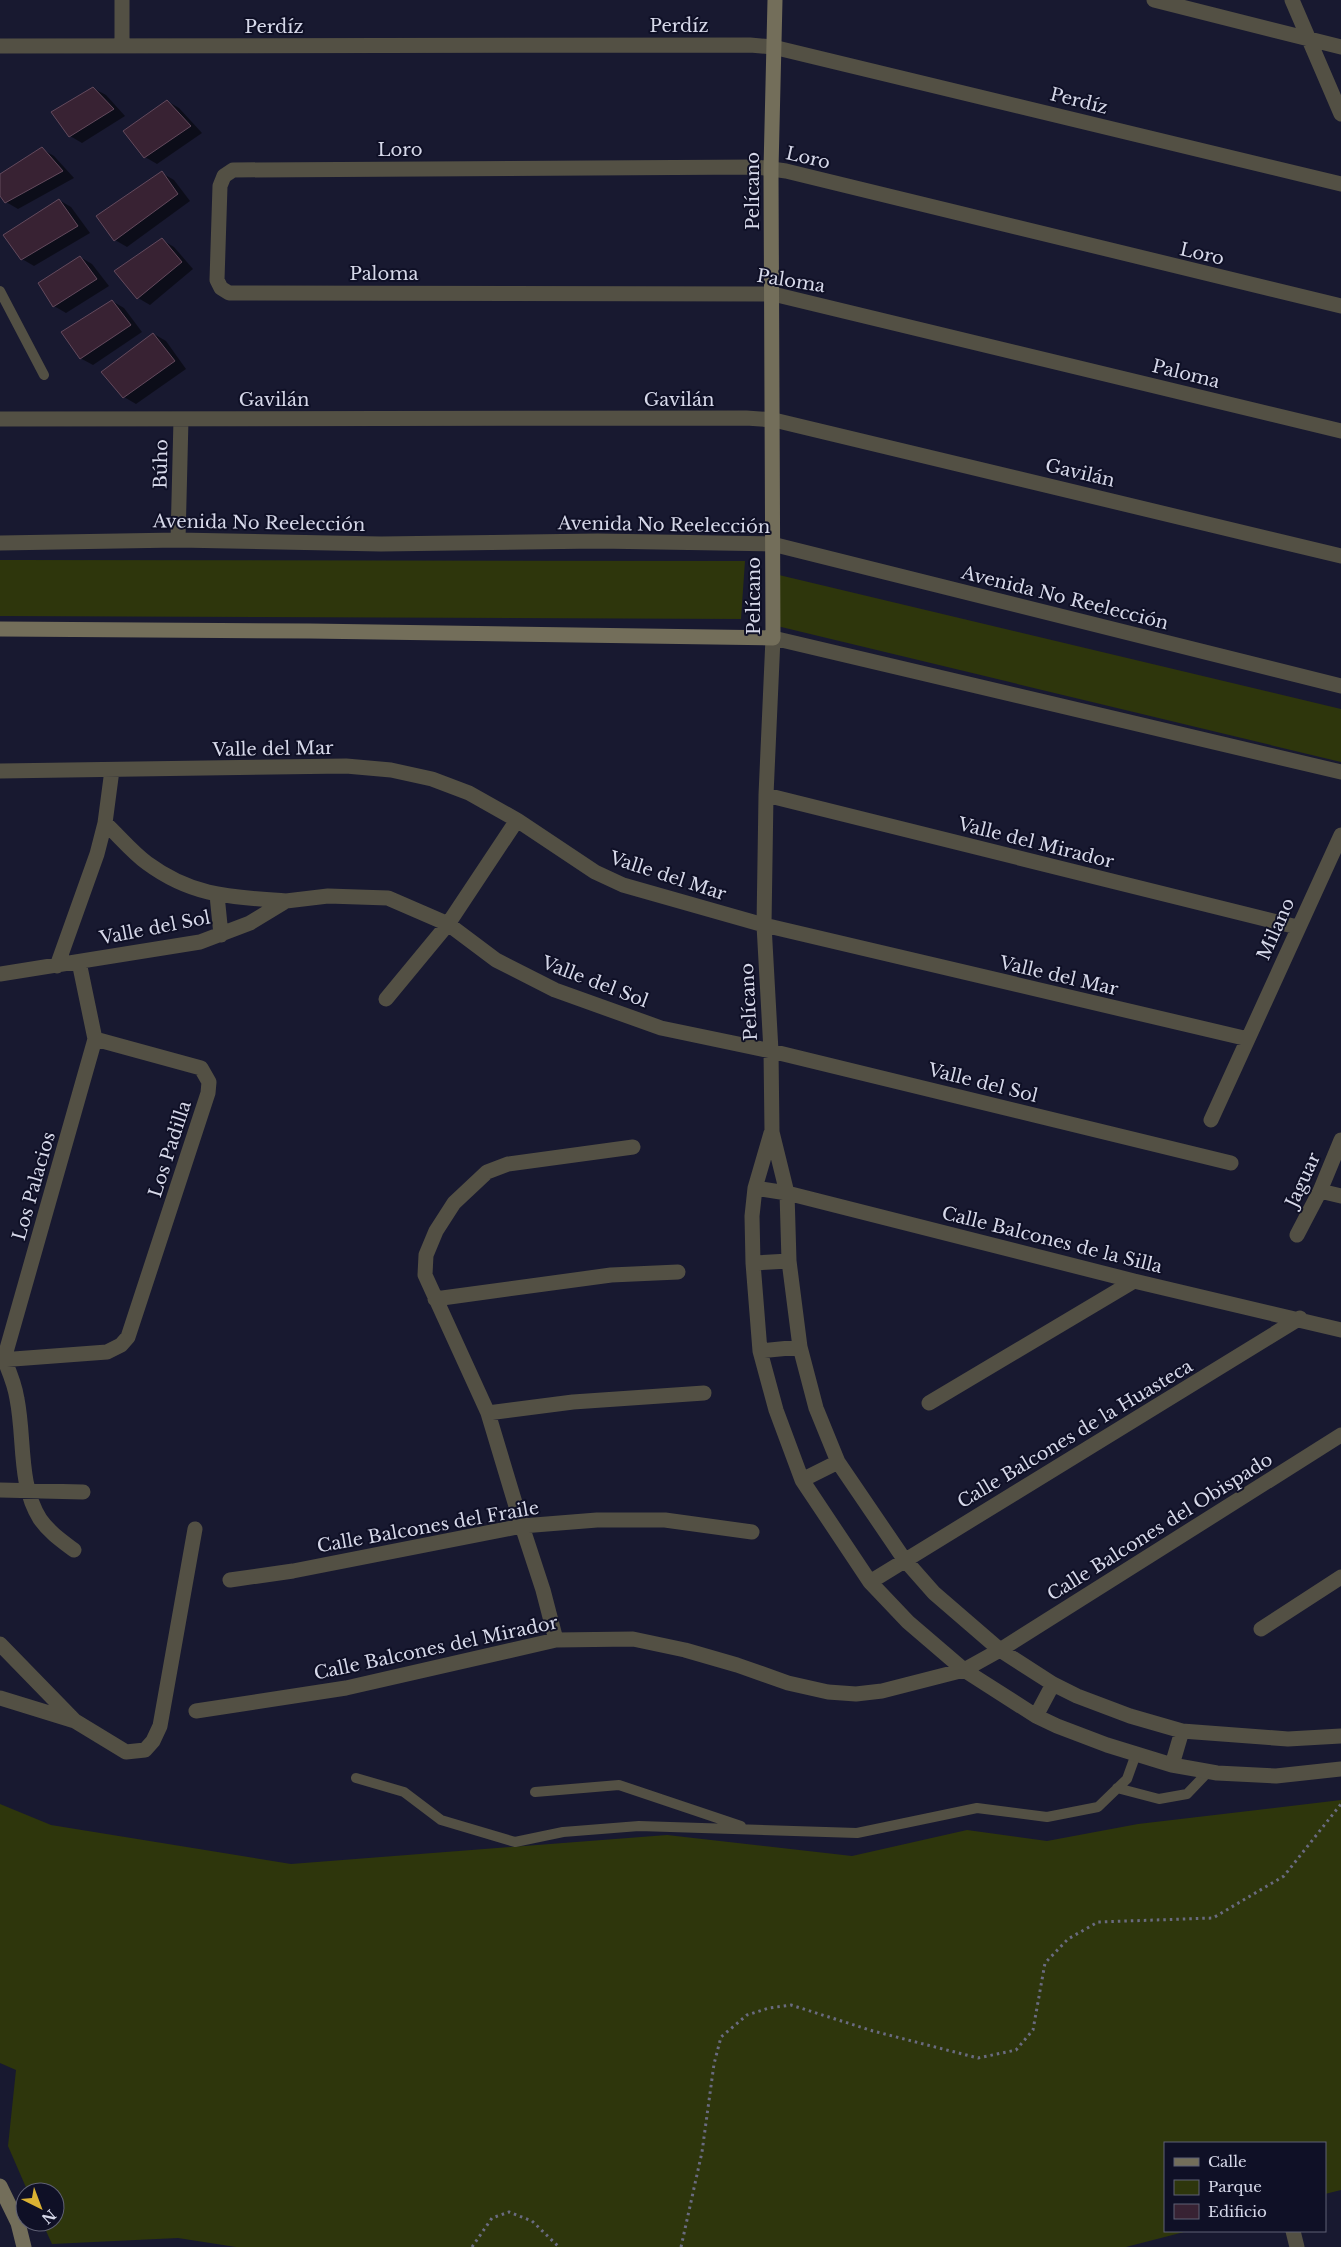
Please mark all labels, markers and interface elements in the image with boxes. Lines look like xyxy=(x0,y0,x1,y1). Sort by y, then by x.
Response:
street label: Perdíz xyxy=(650,15,708,37)
street label: Perdíz xyxy=(245,16,303,38)
street label: Perdíz xyxy=(1048,83,1110,119)
street label: Loro xyxy=(377,139,423,161)
street label: Loro xyxy=(784,142,832,174)
street label: Pelícano xyxy=(742,152,764,230)
street label: Loro xyxy=(1178,238,1226,270)
street label: Paloma xyxy=(349,263,419,285)
street label: Paloma xyxy=(755,265,827,297)
street label: Paloma xyxy=(1150,355,1222,393)
street label: Gavilán xyxy=(239,389,309,411)
street label: Gavilán xyxy=(644,389,714,411)
street label: Búho xyxy=(150,439,172,489)
street label: Gavilán xyxy=(1043,454,1117,492)
street label: Avenida No Reelección xyxy=(152,510,365,536)
street label: Avenida No Reelección xyxy=(557,512,770,538)
street label: Pelícano xyxy=(743,557,765,635)
street label: Avenida No Reelección xyxy=(958,561,1171,634)
street label: Valle del Mar xyxy=(211,737,334,761)
street label: Valle del Mirador xyxy=(955,813,1117,873)
street label: Valle del Mar xyxy=(606,847,729,905)
street label: Milano xyxy=(1253,894,1299,964)
street label: Valle del Sol xyxy=(97,906,212,950)
street label: Valle del Sol xyxy=(538,951,651,1012)
street label: Valle del Mar xyxy=(996,951,1121,1000)
street label: Pelícano xyxy=(736,963,762,1041)
street label: Valle del Sol xyxy=(925,1059,1040,1107)
street label: Los Padilla xyxy=(144,1098,196,1200)
street label: Los Palacios xyxy=(8,1129,60,1243)
street label: Jaguar xyxy=(1280,1149,1325,1213)
street label: Calle Balcones de la Silla xyxy=(939,1202,1165,1278)
street label: Calle Balcones de la Huasteca xyxy=(953,1355,1197,1513)
street label: Calle Balcones del Obispado xyxy=(1043,1448,1277,1606)
street label: Calle Balcones del Fraile xyxy=(315,1497,541,1557)
street label: Calle Balcones del Mirador xyxy=(312,1611,560,1685)
legend xyxy=(1164,2142,1326,2232)
text: Calle xyxy=(1208,2152,1247,2171)
text: Parque xyxy=(1208,2177,1262,2196)
north arrow xyxy=(15,2182,65,2232)
text: Edificio xyxy=(1208,2202,1267,2221)
text: N xyxy=(38,2206,60,2228)

